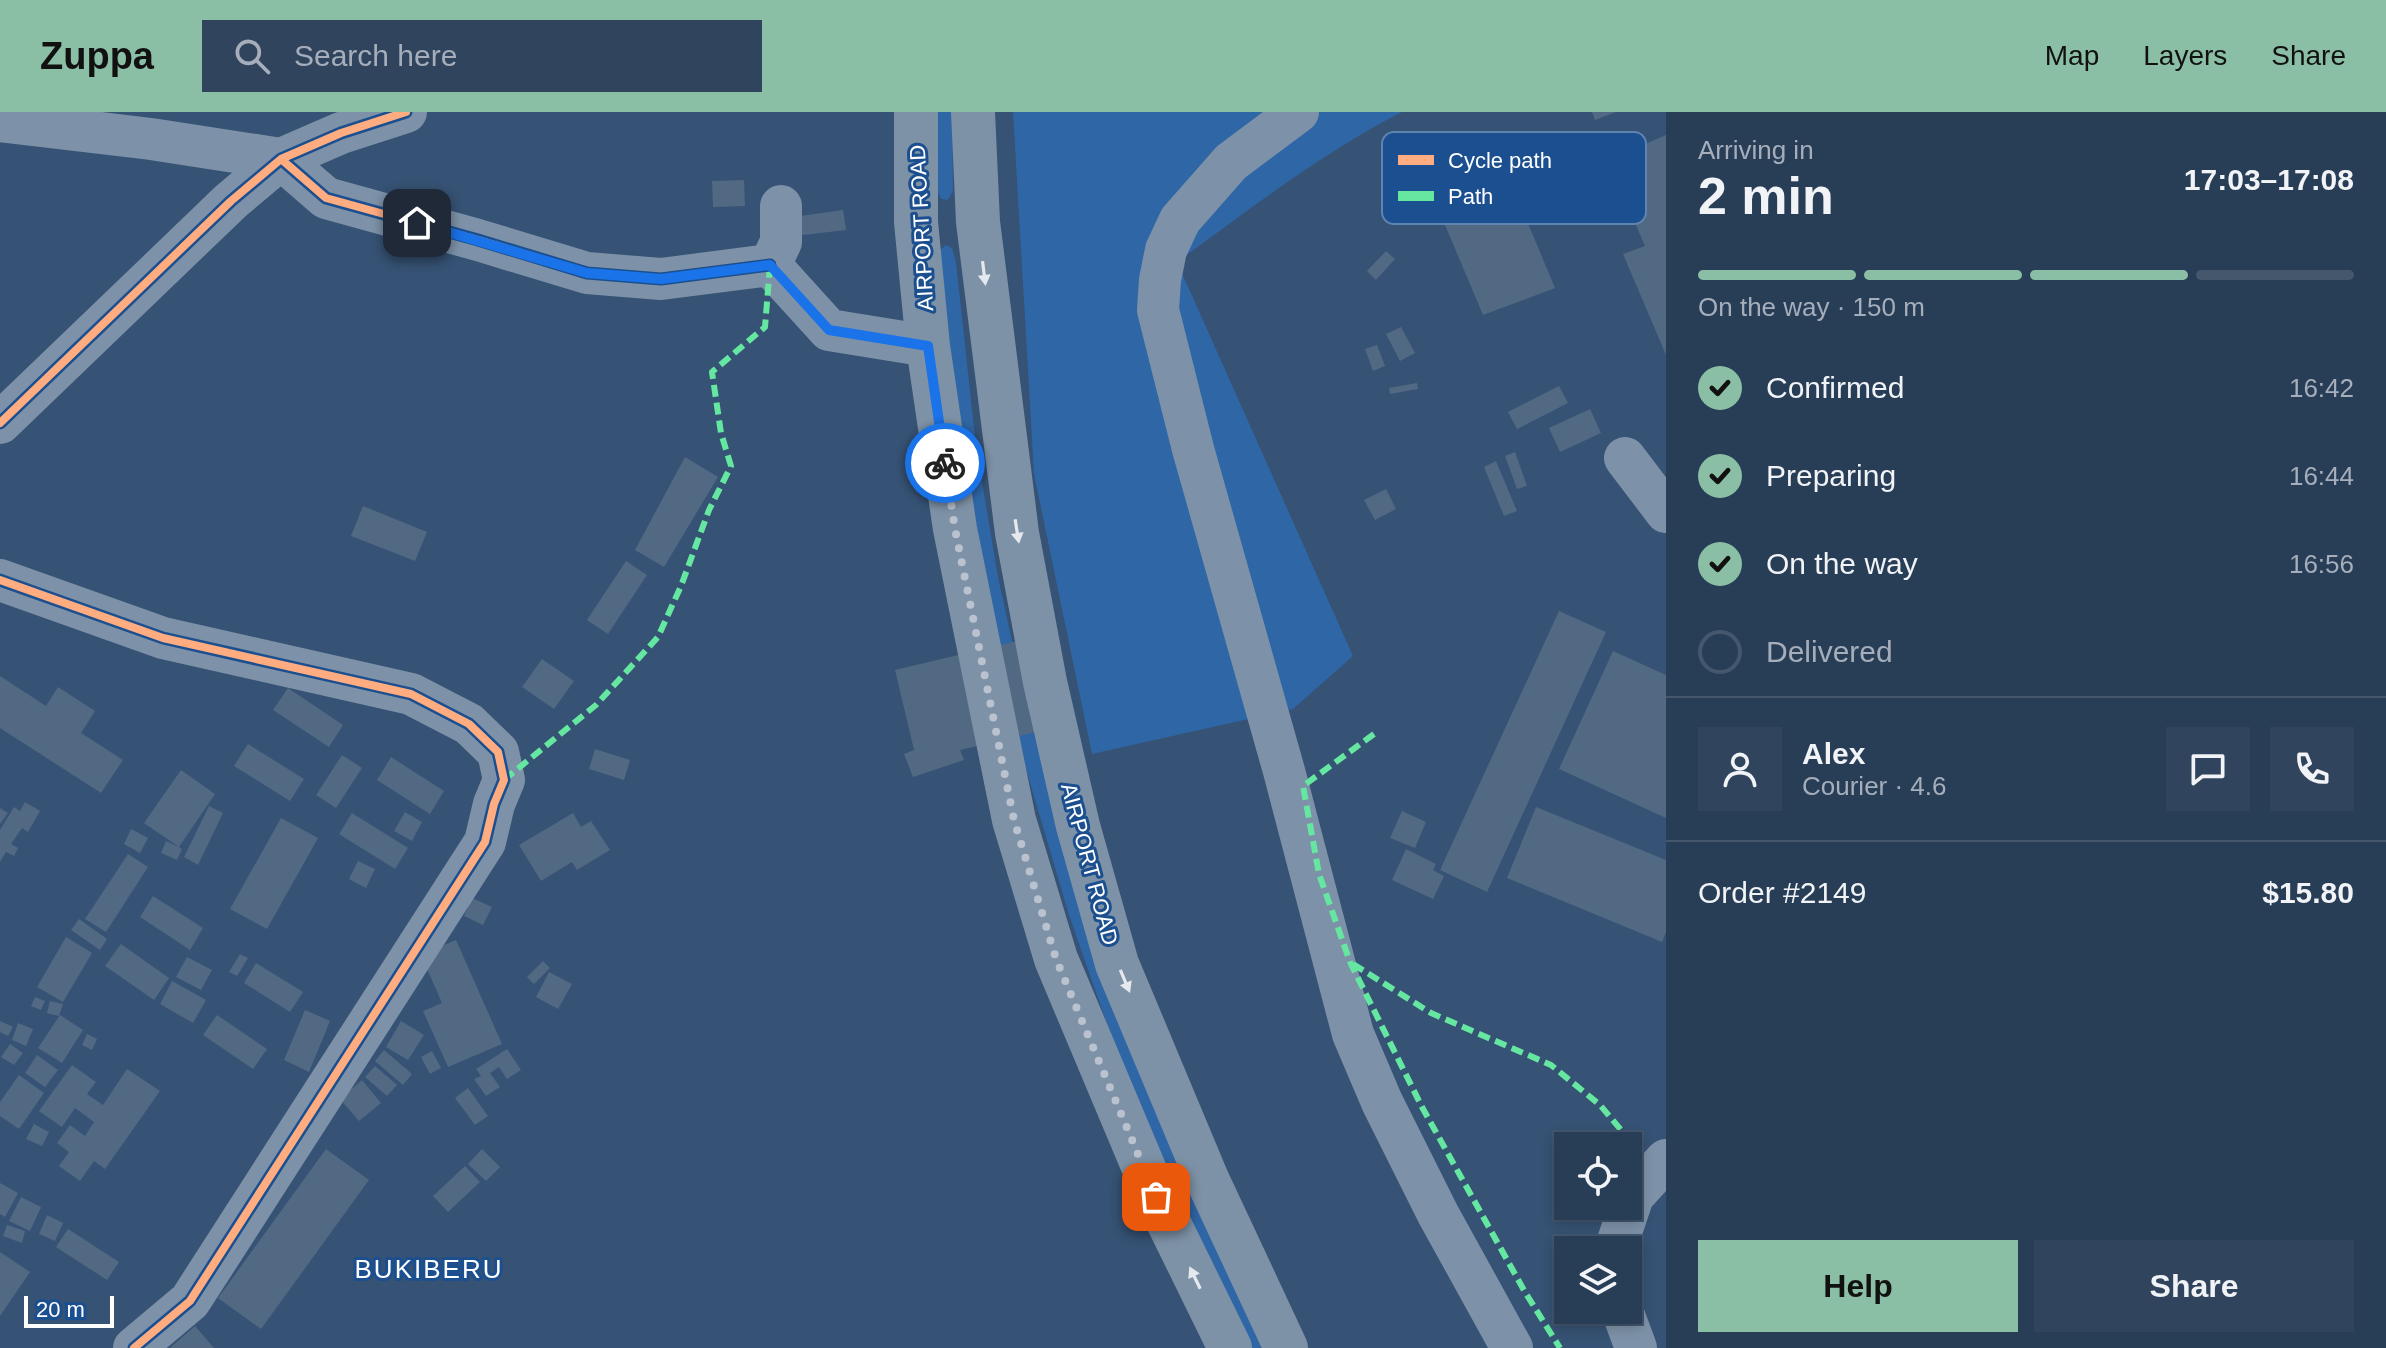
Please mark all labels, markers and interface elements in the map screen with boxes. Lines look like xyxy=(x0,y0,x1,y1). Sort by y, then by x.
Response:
search box xyxy=(202,20,762,92)
icon: search xyxy=(230,34,274,78)
text: Zuppa xyxy=(40,35,154,77)
text: Search here xyxy=(294,39,457,72)
text: Map xyxy=(2045,40,2099,71)
text: Layers xyxy=(2143,40,2227,71)
text: Share xyxy=(2271,40,2346,71)
legend xyxy=(1382,132,1646,224)
text: Arriving in xyxy=(1698,135,1814,165)
street label: AIRPORT ROAD xyxy=(905,144,938,312)
text: Cycle path xyxy=(1448,148,1552,173)
text: 17:03–17:08 xyxy=(2184,163,2354,196)
text: 2 min xyxy=(1698,167,1834,225)
text: Path xyxy=(1448,184,1493,209)
pin xyxy=(383,189,451,257)
icon: home xyxy=(395,201,439,245)
one-way arrow xyxy=(978,261,991,286)
text: On the way · 150 m xyxy=(1698,292,1925,322)
icon: check xyxy=(1698,366,1742,410)
text: Confirmed xyxy=(1766,371,1904,404)
text: 16:42 xyxy=(2289,373,2354,403)
courier xyxy=(905,423,985,503)
icon: bike xyxy=(923,441,967,485)
icon: check xyxy=(1698,454,1742,498)
text: Preparing xyxy=(1766,459,1896,492)
text: 16:44 xyxy=(2289,461,2354,491)
one-way arrow xyxy=(1012,519,1024,544)
icon: check xyxy=(1698,542,1742,586)
text: On the way xyxy=(1766,547,1918,580)
text: 16:56 xyxy=(2289,549,2354,579)
text: Delivered xyxy=(1766,635,1893,668)
button: person xyxy=(1698,727,1782,811)
button: chat xyxy=(2166,727,2250,811)
button: phone xyxy=(2270,727,2354,811)
text: Alex xyxy=(1802,737,1865,770)
text: Courier · 4.6 xyxy=(1802,771,1947,801)
street label: AIRPORT ROAD xyxy=(1056,780,1123,948)
text: Order #2149 xyxy=(1698,876,1866,909)
text: $15.80 xyxy=(2262,876,2354,909)
one-way arrow xyxy=(1118,969,1131,993)
map controls xyxy=(1554,1132,1642,1324)
button: locate xyxy=(1554,1132,1642,1220)
pin xyxy=(1122,1163,1190,1231)
icon: bag xyxy=(1134,1175,1178,1219)
button: layers xyxy=(1554,1236,1642,1324)
button: Help xyxy=(1698,1240,2018,1332)
button: Share xyxy=(2034,1240,2354,1332)
district label: BUKIBERU xyxy=(355,1254,503,1284)
one-way arrow xyxy=(1188,1267,1202,1290)
scale bar xyxy=(24,1292,114,1328)
text: 20 m xyxy=(36,1297,85,1322)

